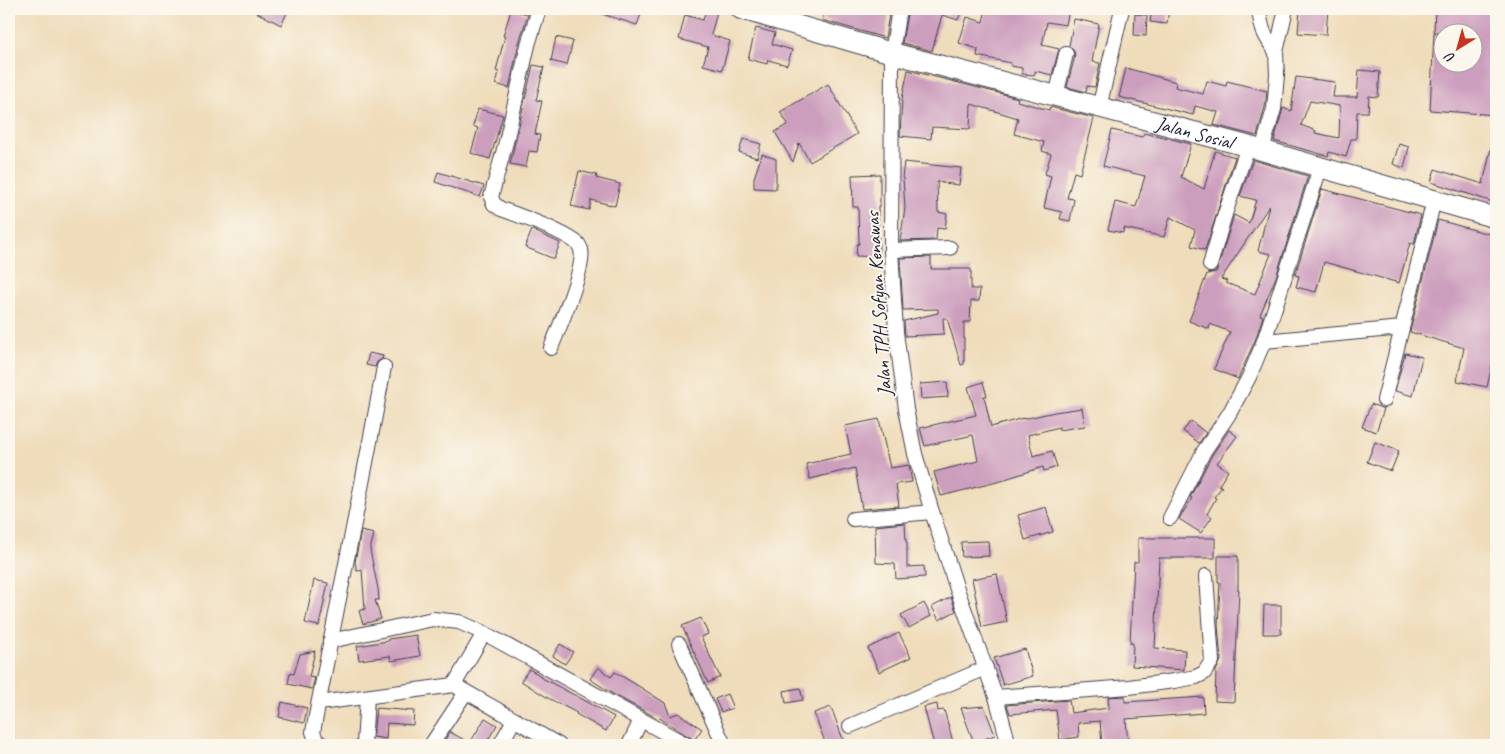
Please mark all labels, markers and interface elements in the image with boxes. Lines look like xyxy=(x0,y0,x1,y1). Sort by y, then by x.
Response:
north arrow xyxy=(1432,22,1482,72)
text: U xyxy=(1440,47,1458,67)
street label: Jalan Sosial xyxy=(1152,110,1239,156)
street label: Jalan TPH Sofyan Kenawas xyxy=(859,209,897,398)

